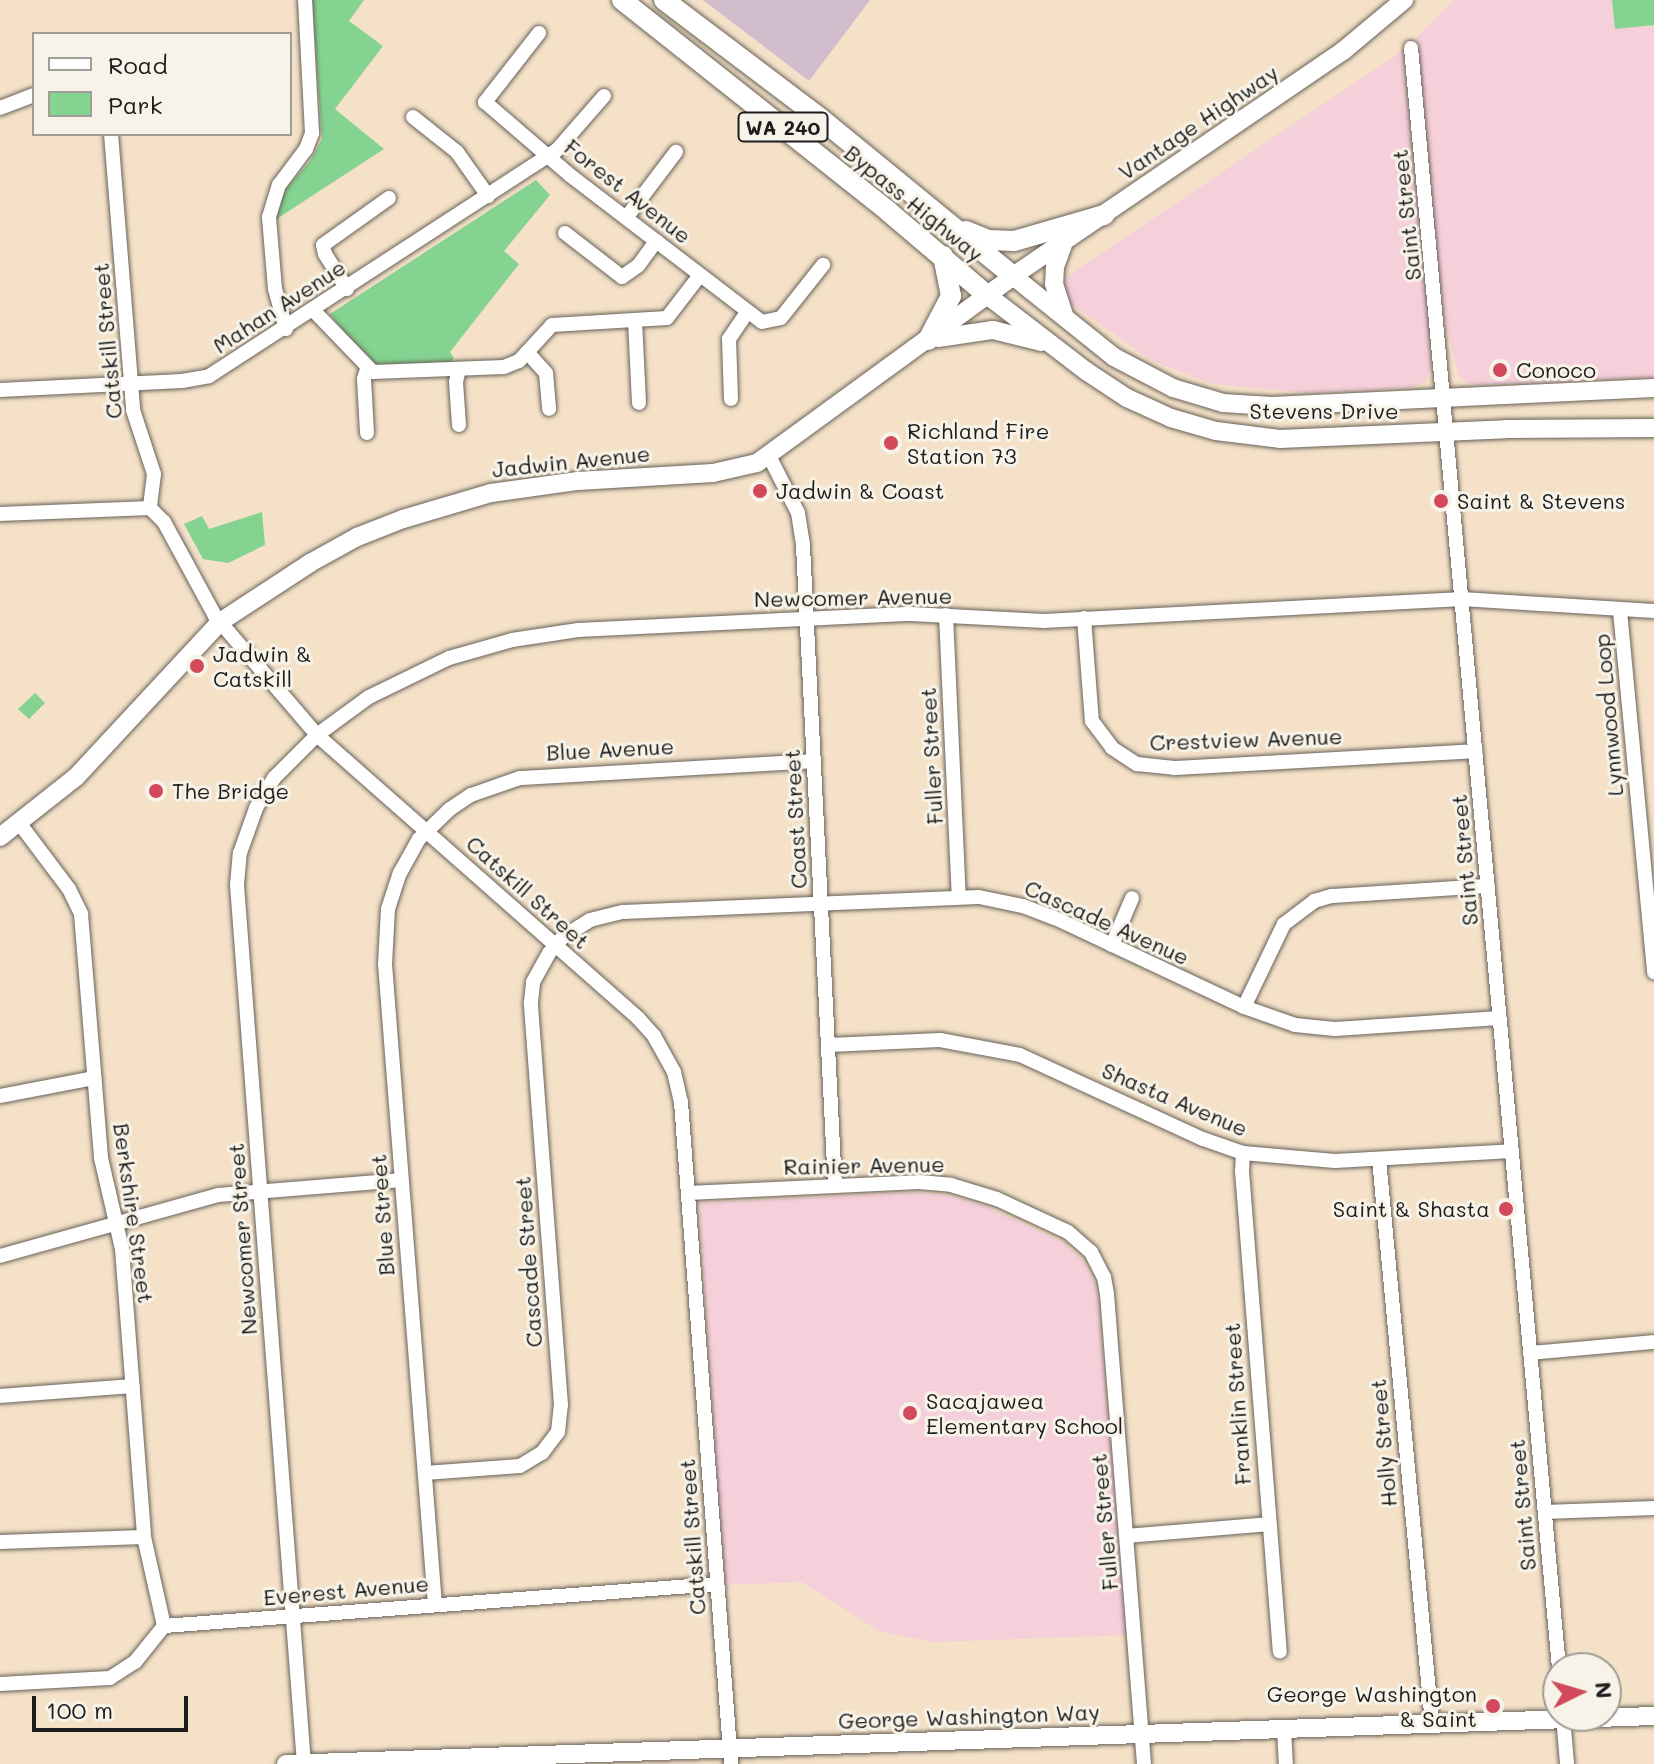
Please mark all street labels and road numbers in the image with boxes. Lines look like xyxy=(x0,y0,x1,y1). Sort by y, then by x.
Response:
street label: Vantage Highway xyxy=(1113,59,1283,185)
road number: WA 240 xyxy=(737,111,829,143)
street label: Forest Avenue xyxy=(559,133,697,249)
street label: Bypass Highway xyxy=(839,139,989,267)
street label: Saint Street xyxy=(1386,148,1426,282)
street label: Mahan Avenue xyxy=(208,253,350,359)
street label: Catskill Street xyxy=(87,262,127,420)
street label: Stevens Drive xyxy=(1249,398,1399,424)
street label: Jadwin Avenue xyxy=(491,440,651,482)
street label: Newcomer Avenue xyxy=(754,582,952,612)
street label: Lynnwood Loop xyxy=(1588,633,1628,797)
street label: Fuller Street xyxy=(914,687,948,825)
street label: Crestview Avenue xyxy=(1149,722,1343,756)
street label: Blue Avenue xyxy=(545,732,675,766)
street label: Coast Street xyxy=(778,748,812,890)
street label: Saint Street xyxy=(1445,793,1483,927)
street label: Catskill Street xyxy=(461,830,595,954)
street label: Cascade Avenue xyxy=(1021,874,1193,970)
street label: Shasta Avenue xyxy=(1098,1056,1252,1142)
street label: Berkshire Street xyxy=(108,1121,160,1305)
street label: Newcomer Street xyxy=(222,1142,262,1336)
street label: Rainier Avenue xyxy=(783,1150,945,1180)
street label: Blue Street xyxy=(365,1153,399,1277)
street label: Cascade Street xyxy=(509,1176,547,1348)
street label: Franklin Street xyxy=(1218,1322,1256,1486)
street label: Holly Street xyxy=(1364,1378,1402,1508)
street label: Saint Street xyxy=(1503,1438,1541,1572)
street label: Fuller Street xyxy=(1085,1453,1123,1591)
street label: Catskill Street xyxy=(673,1458,711,1616)
street label: Everest Avenue xyxy=(262,1570,430,1610)
street label: George Washington Way xyxy=(838,1698,1100,1734)

